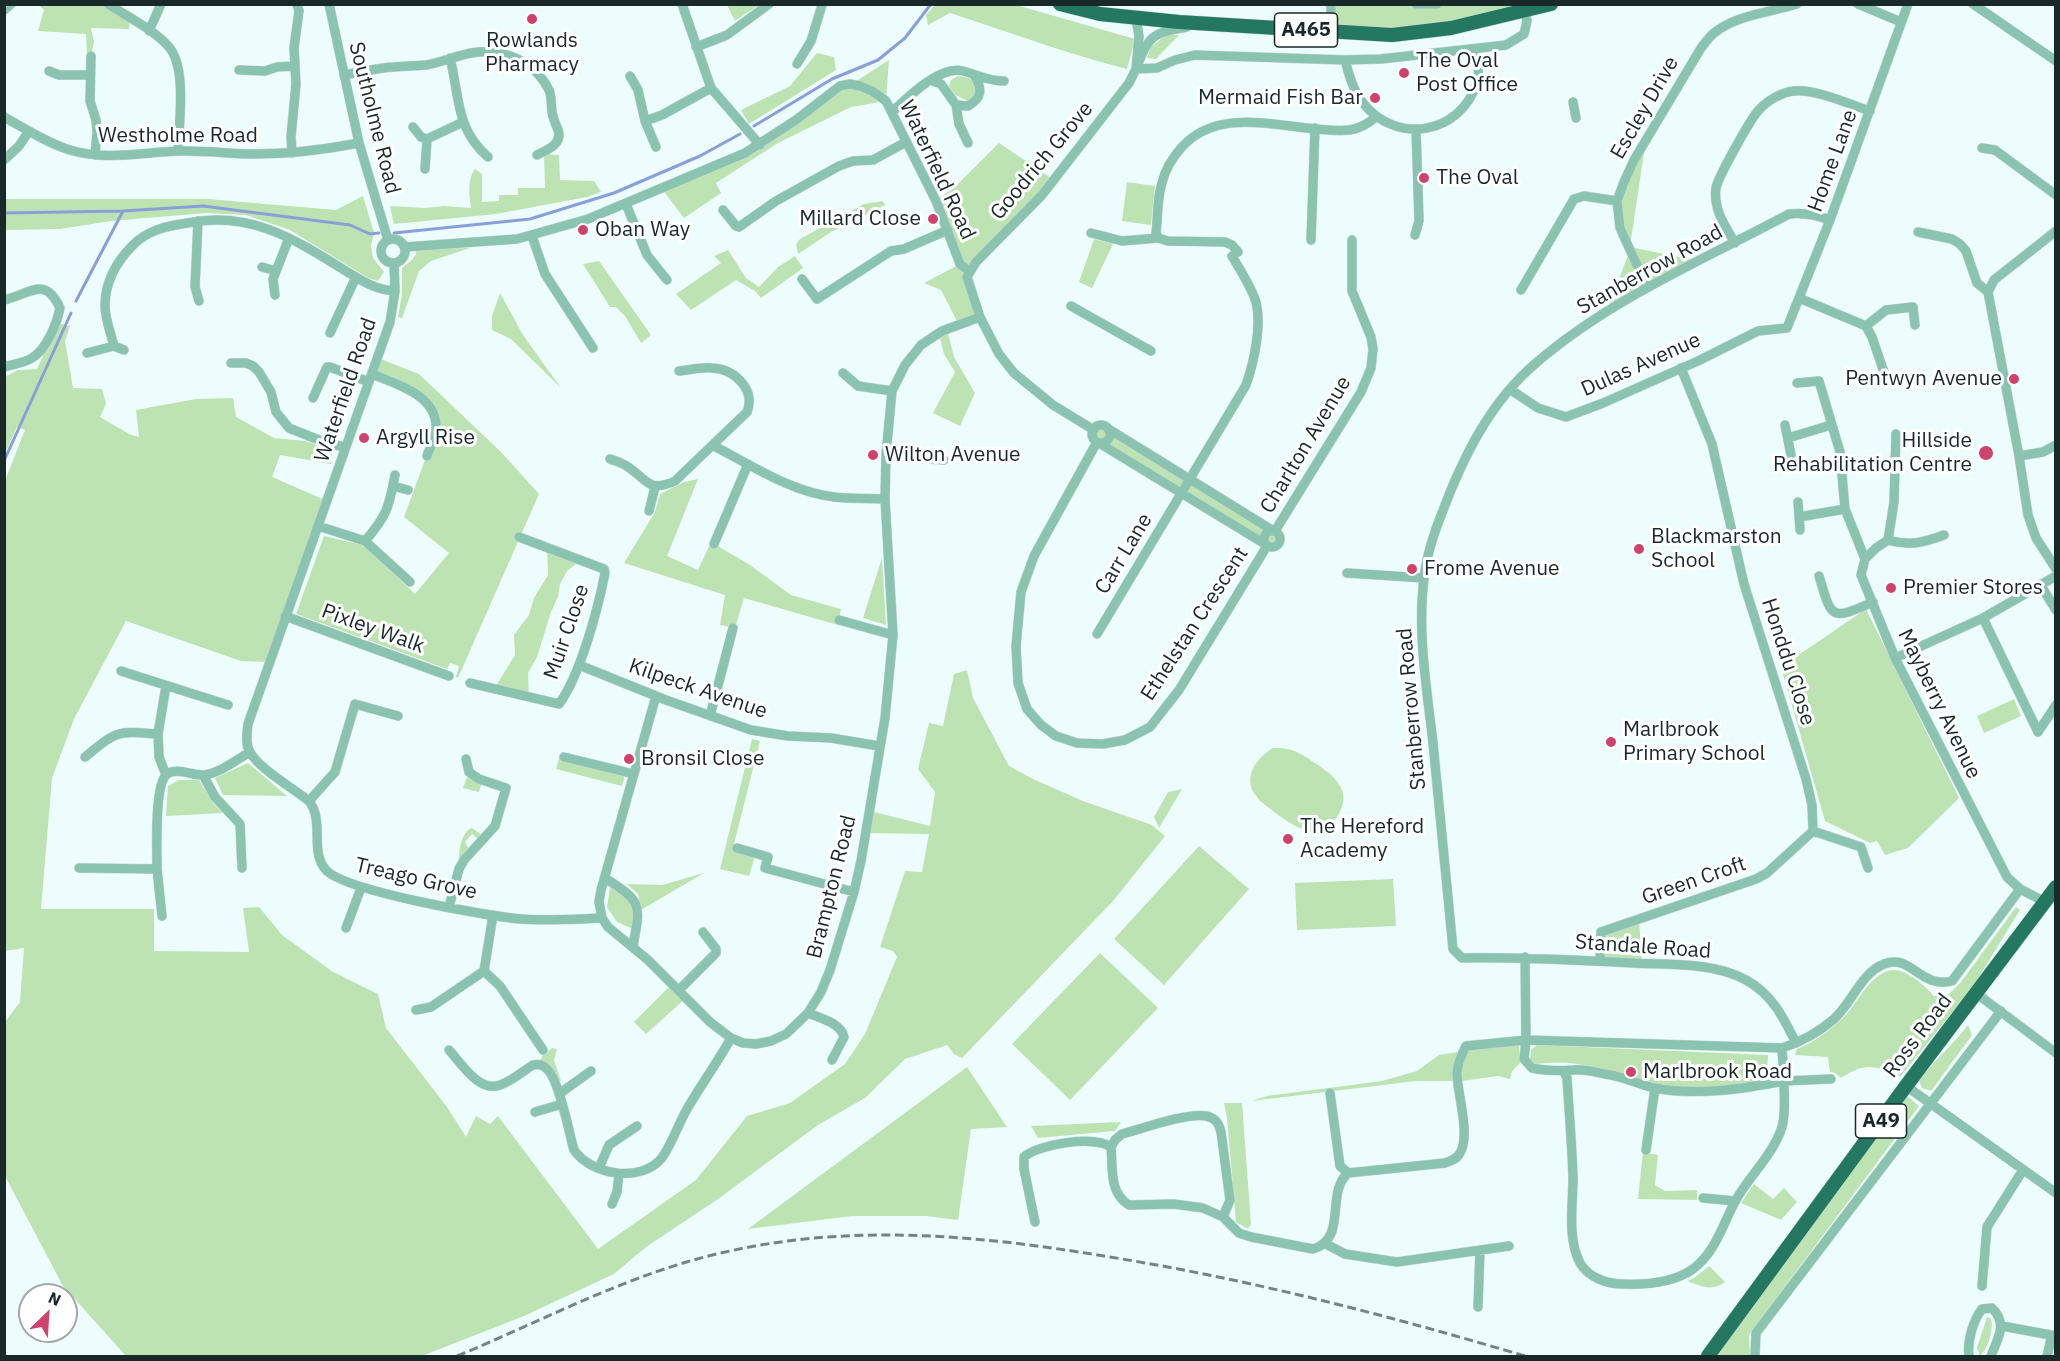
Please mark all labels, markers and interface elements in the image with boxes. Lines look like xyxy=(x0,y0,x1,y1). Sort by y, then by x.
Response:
marker: Rowlands Pharmacy xyxy=(525,12,539,26)
road number: A465 xyxy=(1274,13,1338,47)
place label: Rowlands Pharmacy xyxy=(485,28,579,78)
street label: Southolme Road xyxy=(343,39,405,197)
place label: The Oval Post Office xyxy=(1416,48,1518,98)
street label: Escley Drive xyxy=(1606,52,1684,164)
marker: The Oval Post Office xyxy=(1397,66,1411,80)
place label: Mermaid Fish Bar xyxy=(1198,85,1363,111)
marker: Mermaid Fish Bar xyxy=(1368,91,1382,105)
street label: Waterfield Road xyxy=(894,96,980,244)
street label: Goodrich Grove xyxy=(985,97,1099,225)
street label: Home Lane xyxy=(1803,107,1863,215)
street label: Westholme Road xyxy=(98,123,258,149)
place label: The Oval xyxy=(1436,165,1518,191)
marker: The Oval xyxy=(1417,171,1431,185)
place label: Millard Close xyxy=(799,206,921,232)
marker: Millard Close xyxy=(926,212,940,226)
place label: Oban Way xyxy=(595,217,690,243)
street label: Stanberrow Road xyxy=(1573,220,1727,320)
marker: Oban Way xyxy=(576,223,590,237)
street label: Waterfield Road xyxy=(310,315,382,465)
street label: Dulas Avenue xyxy=(1577,327,1705,403)
place label: Pentwyn Avenue xyxy=(1845,366,2002,392)
street label: Charlton Avenue xyxy=(1255,372,1357,518)
marker: Pentwyn Avenue xyxy=(2007,372,2021,386)
place label: Argyll Rise xyxy=(376,425,475,451)
place label: Hillside Rehabilitation Centre xyxy=(1773,428,1972,478)
marker: Argyll Rise xyxy=(357,431,371,445)
place label: Wilton Avenue xyxy=(885,442,1021,468)
marker: Hillside Rehabilitation Centre xyxy=(1977,444,1995,462)
marker: Wilton Avenue xyxy=(866,448,880,462)
street label: Carr Lane xyxy=(1090,509,1158,599)
place label: Blackmarston School xyxy=(1651,524,1782,574)
street label: Ethelstan Crescent xyxy=(1136,542,1254,706)
marker: Blackmarston School xyxy=(1632,542,1646,556)
place label: Frome Avenue xyxy=(1424,556,1560,582)
marker: Frome Avenue xyxy=(1405,562,1419,576)
place label: Premier Stores xyxy=(1903,575,2043,601)
street label: Muir Close xyxy=(539,581,595,683)
marker: Premier Stores xyxy=(1884,581,1898,595)
street label: Honddu Close xyxy=(1756,595,1820,729)
street label: Pixley Walk xyxy=(318,599,428,659)
street label: Mayberry Avenue xyxy=(1892,625,1986,783)
street label: Stanberrow Road xyxy=(1392,627,1432,791)
street label: Kilpeck Avenue xyxy=(625,654,771,724)
place label: Marlbrook Primary School xyxy=(1623,717,1765,767)
marker: Marlbrook Primary School xyxy=(1604,735,1618,749)
place label: Bronsil Close xyxy=(641,746,764,772)
marker: Bronsil Close xyxy=(622,752,636,766)
street label: Brampton Road xyxy=(802,813,862,961)
place label: The Hereford Academy xyxy=(1300,814,1424,864)
marker: The Hereford Academy xyxy=(1281,832,1295,846)
street label: Green Croft xyxy=(1639,851,1749,911)
street label: Treago Grove xyxy=(352,853,480,905)
street label: Standale Road xyxy=(1574,930,1712,964)
street label: Ross Road xyxy=(1878,989,1958,1083)
place label: Marlbrook Road xyxy=(1643,1059,1792,1085)
marker: Marlbrook Road xyxy=(1624,1065,1638,1079)
road number: A49 xyxy=(1856,1104,1906,1138)
north arrow xyxy=(18,1283,78,1343)
text: N xyxy=(45,1287,64,1310)

